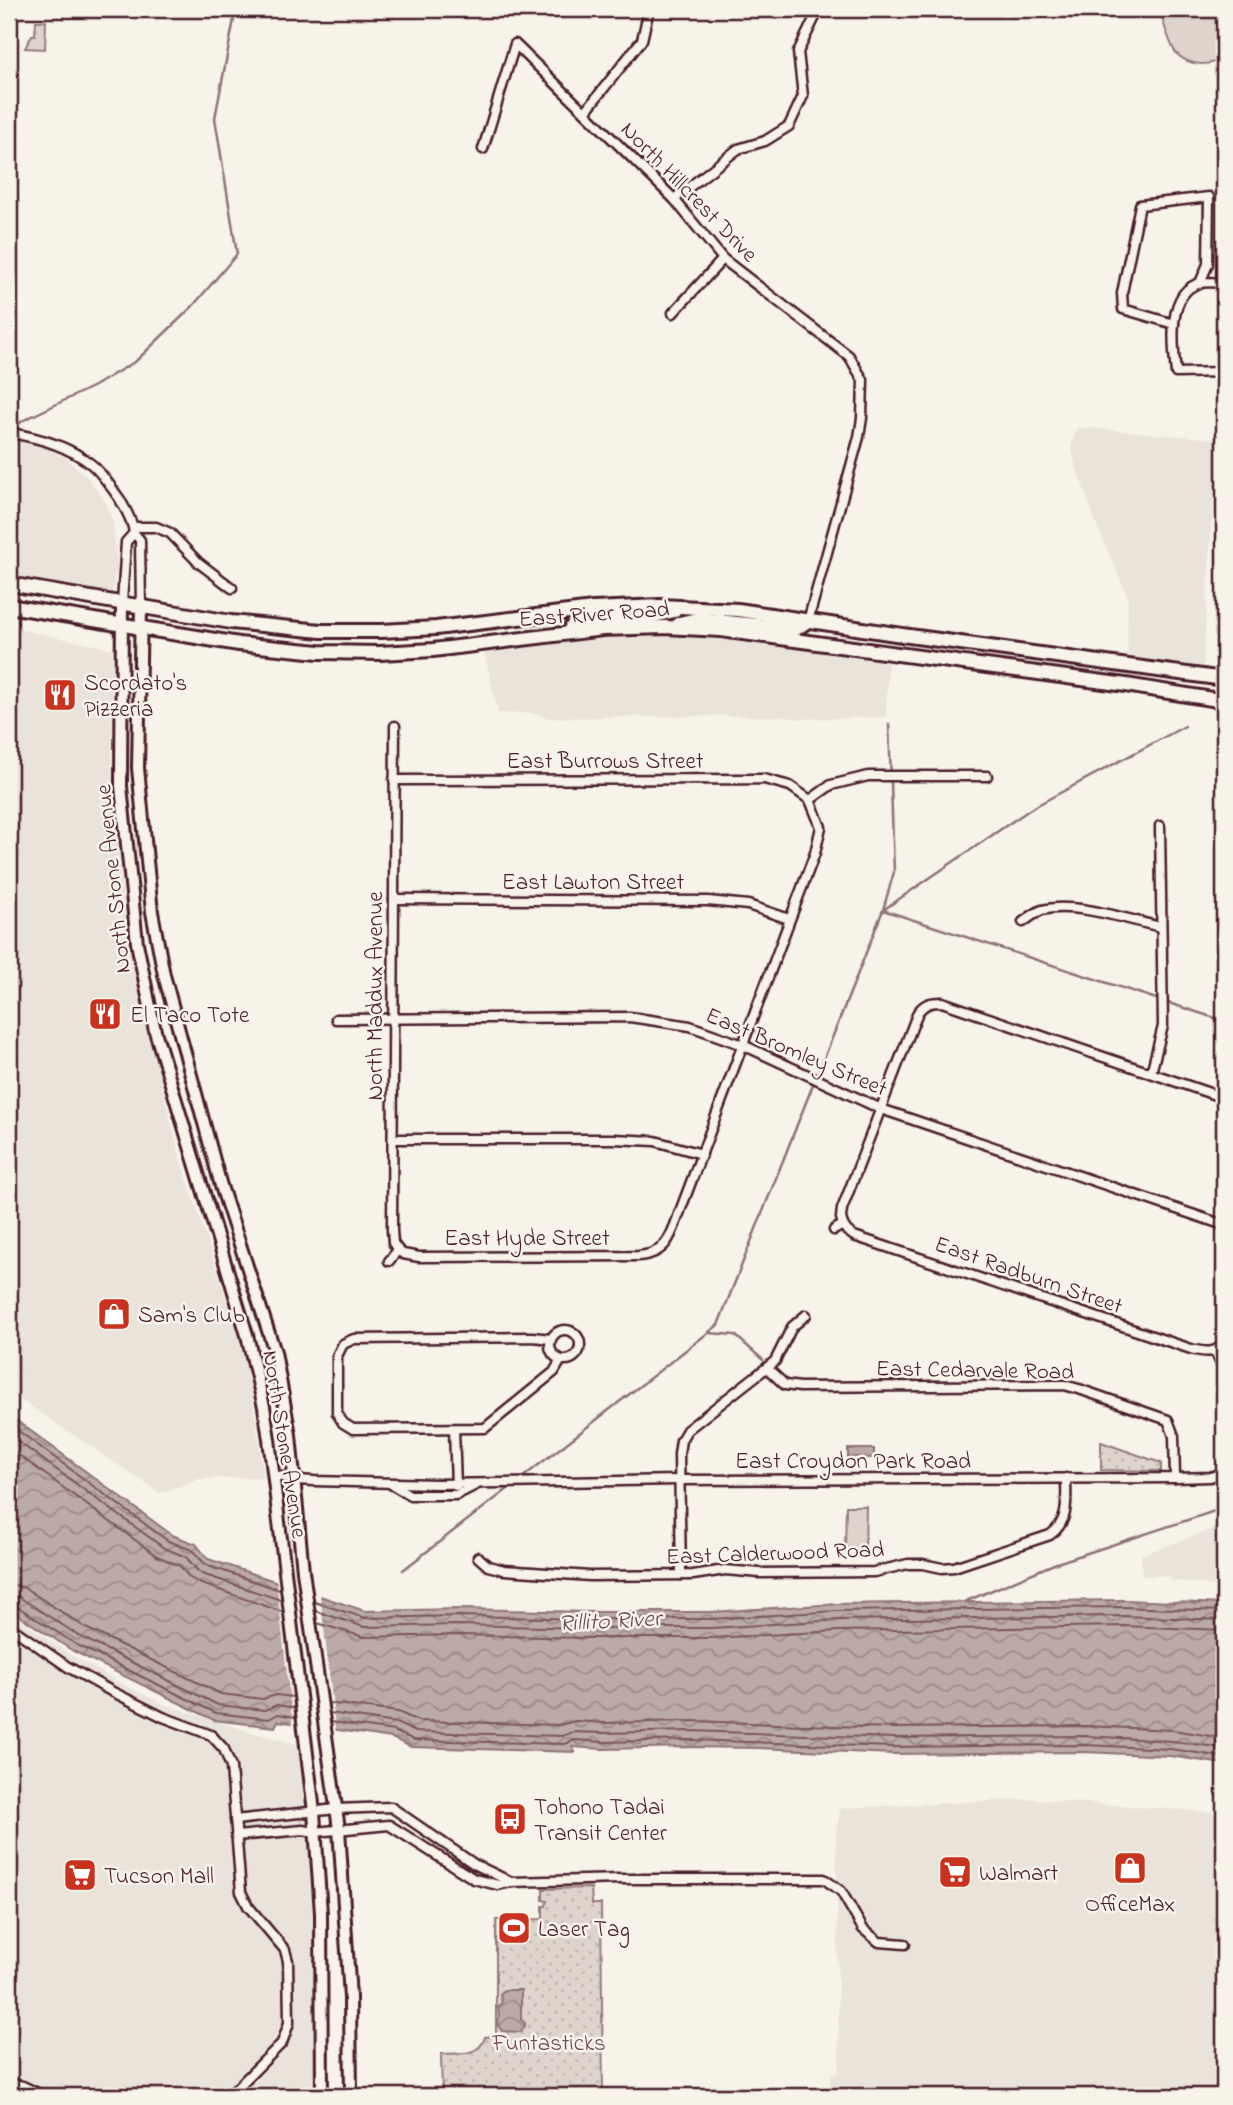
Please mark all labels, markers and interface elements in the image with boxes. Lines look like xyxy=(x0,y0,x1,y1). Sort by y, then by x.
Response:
street label: North Hillcrest Drive xyxy=(612,115,765,271)
street label: East River Road xyxy=(518,594,671,637)
place label: Scordato's Pizzeria xyxy=(84,668,187,727)
restaurant icon: Scordato's Pizzeria xyxy=(41,676,79,714)
street label: East Burrows Street xyxy=(507,746,704,779)
street label: North Stone Avenue xyxy=(88,782,141,975)
street label: East Lawton Street xyxy=(502,867,684,900)
street label: North Maddux Avenue xyxy=(360,891,393,1101)
restaurant icon: El Taco Tote xyxy=(86,995,124,1033)
place label: El Taco Tote xyxy=(130,1000,250,1033)
street label: East Bromley Street xyxy=(699,1000,892,1108)
street label: East Hyde Street xyxy=(444,1223,610,1258)
street label: East Radburn Street xyxy=(930,1229,1127,1324)
shop icon: Sam's Club xyxy=(95,1295,133,1333)
place label: Sam's Club xyxy=(138,1300,245,1333)
street label: North Stone Avenue xyxy=(252,1348,315,1541)
street label: East Cedarvale Road xyxy=(876,1353,1074,1390)
street label: East Croydon Park Road xyxy=(735,1446,971,1481)
street label: East Calderwood Road xyxy=(665,1534,885,1575)
water label: Rillito River xyxy=(558,1602,665,1643)
place label: Tohono Tadai Transit Center xyxy=(534,1792,668,1851)
bus stop icon: Tohono Tadai Transit Center xyxy=(491,1800,529,1838)
shop icon: OfficeMax xyxy=(1111,1849,1149,1887)
supermarket icon: Walmart xyxy=(936,1853,974,1891)
supermarket icon: Tucson Mall xyxy=(61,1856,99,1894)
place label: Walmart xyxy=(979,1858,1059,1891)
place label: Tucson Mall xyxy=(104,1861,214,1894)
place label: OfficeMax xyxy=(1085,1889,1175,1922)
sports icon: Laser Tag xyxy=(495,1909,533,1947)
place label: Laser Tag xyxy=(538,1914,630,1948)
park label: Funtasticks xyxy=(491,2028,606,2061)

